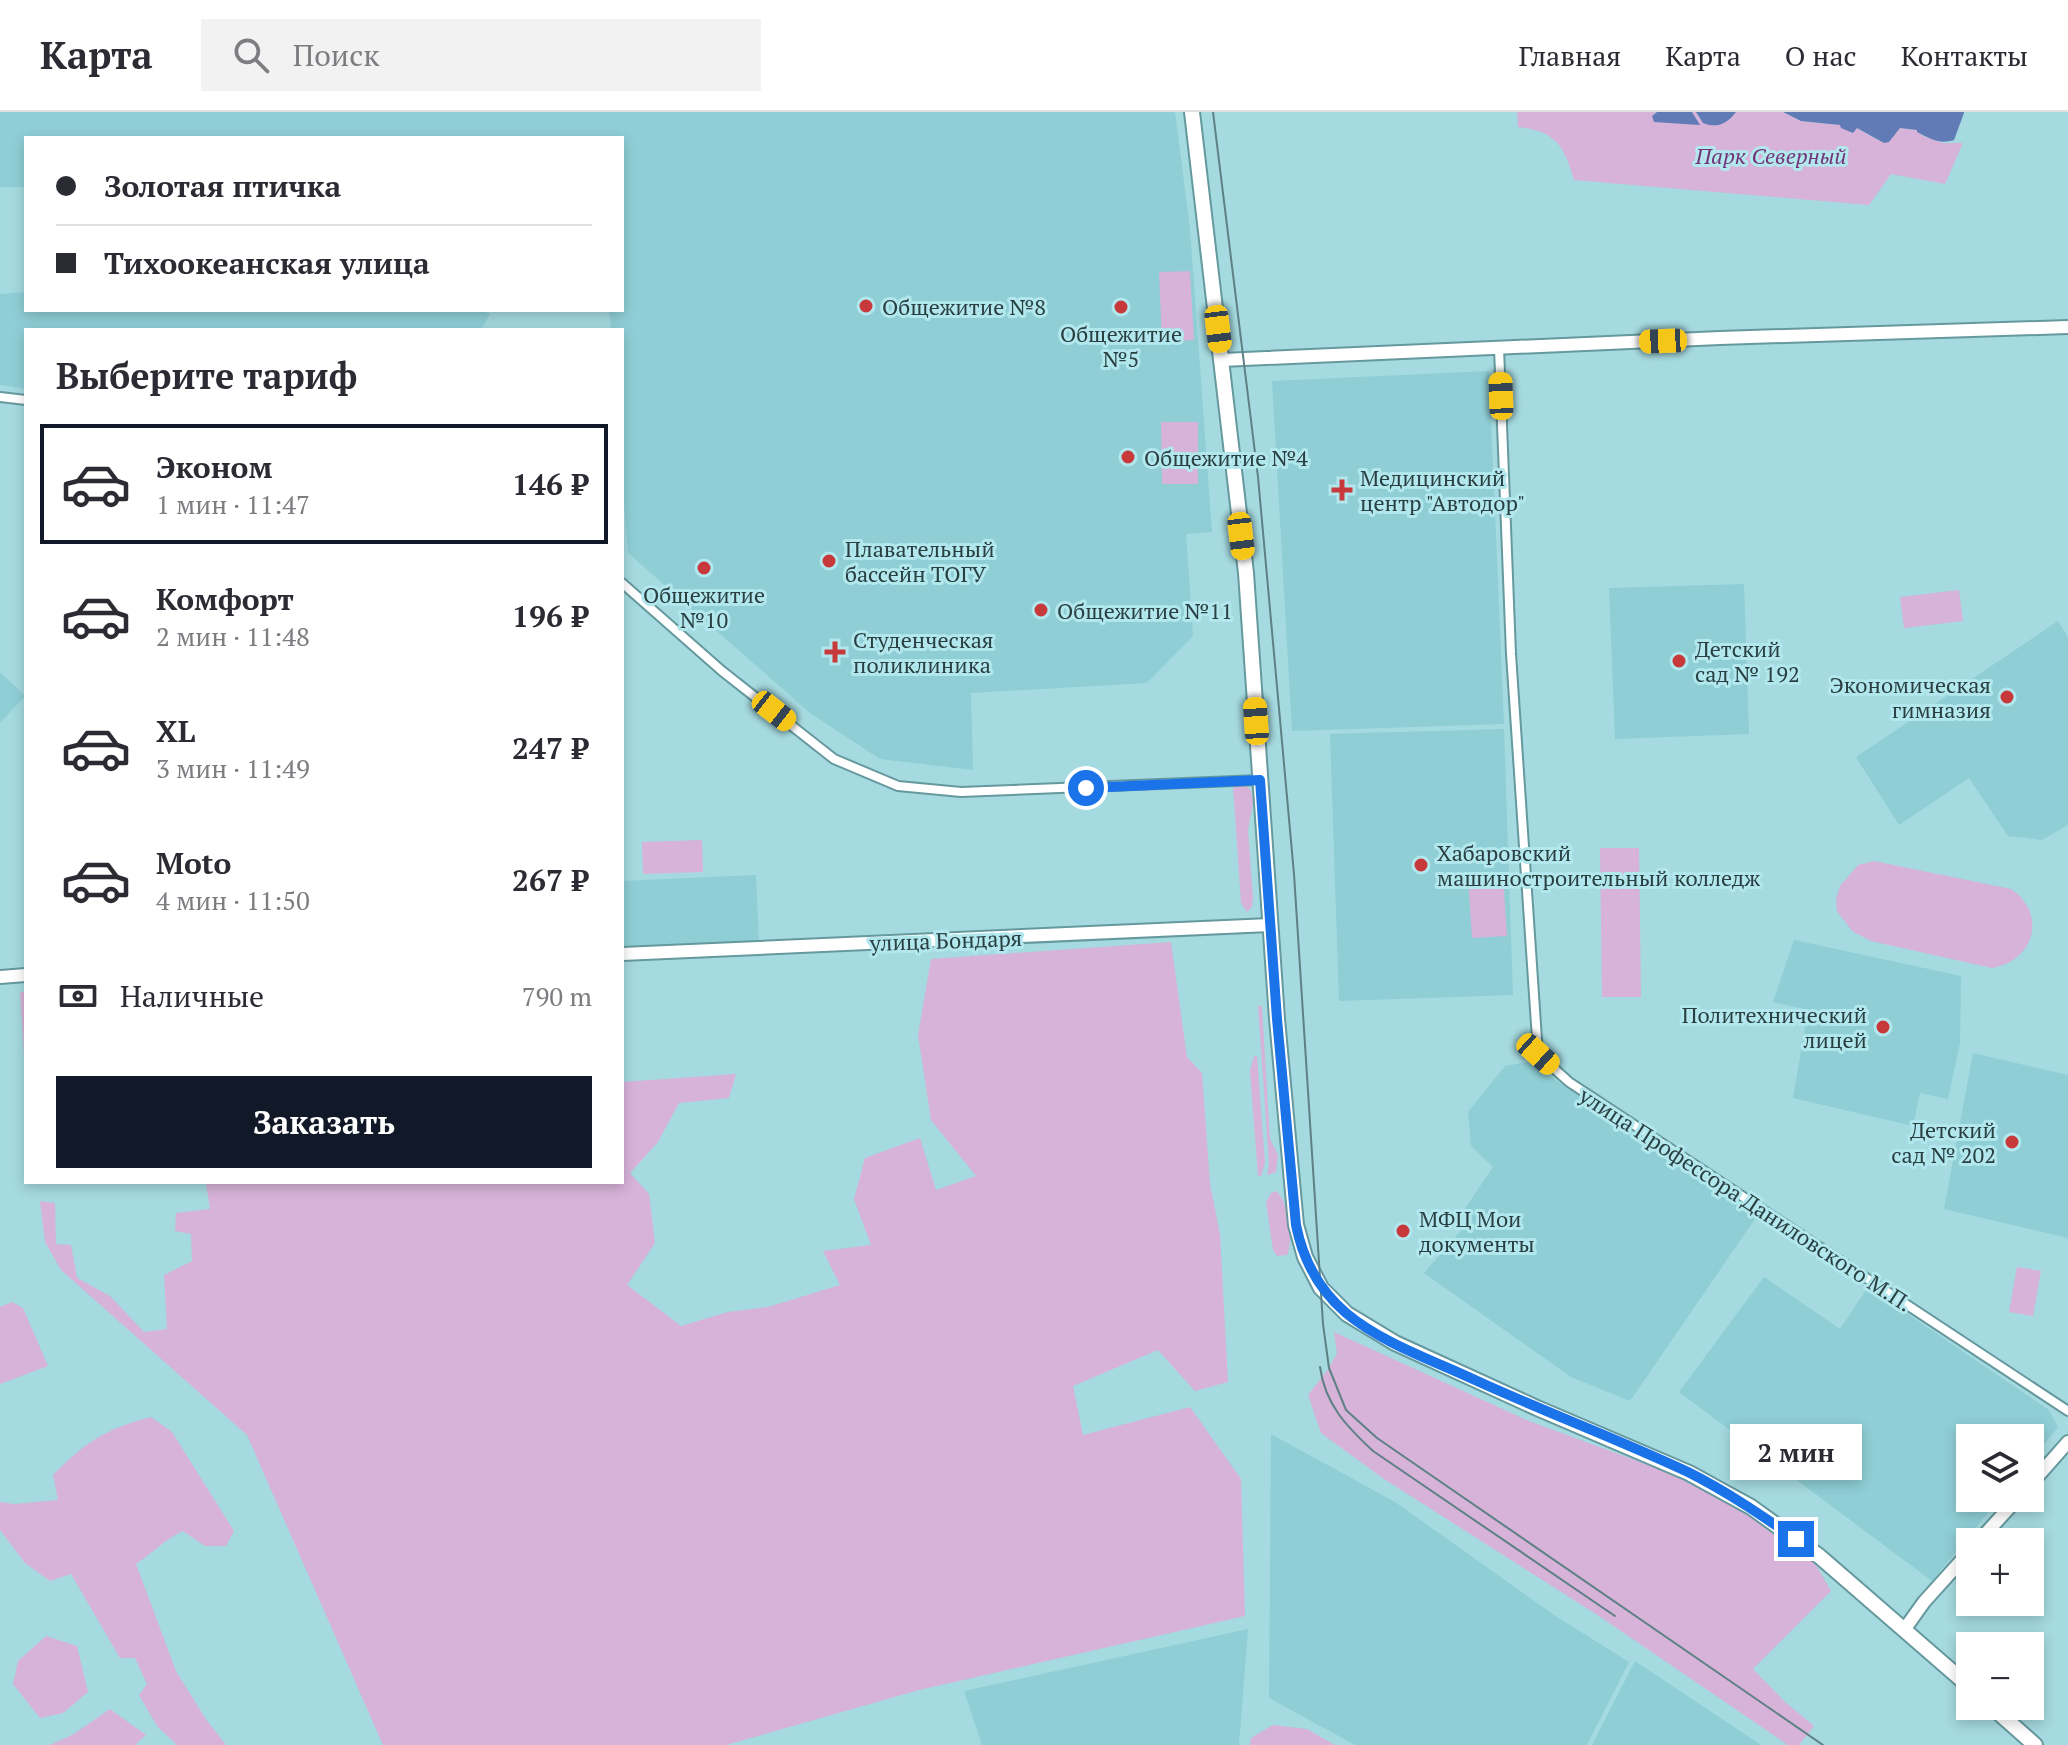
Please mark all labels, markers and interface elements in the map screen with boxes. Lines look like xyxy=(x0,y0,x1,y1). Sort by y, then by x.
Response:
search box xyxy=(201,19,761,91)
text: Карта xyxy=(40,30,153,80)
icon: search xyxy=(229,33,273,77)
text: Поиск xyxy=(293,35,379,75)
text: Главная xyxy=(1518,37,1621,74)
text: Карта xyxy=(1665,37,1741,74)
text: О нас xyxy=(1785,37,1857,74)
text: Контакты xyxy=(1901,37,2028,74)
park label: Парк Северный xyxy=(1695,141,1847,170)
text: Золотая птичка xyxy=(104,166,341,206)
text: Тихоокеанская улица xyxy=(104,243,430,283)
place label: Общежитие №8 xyxy=(882,292,1046,321)
marker: Общежитие №8 xyxy=(857,297,875,315)
marker: Общежитие №5 xyxy=(1112,298,1130,316)
car xyxy=(1203,304,1233,354)
place label: Общежитие №5 xyxy=(1060,319,1182,373)
car xyxy=(1639,328,1687,354)
text: Выберите тариф xyxy=(56,352,357,399)
car xyxy=(1488,372,1514,420)
place label: Общежитие №4 xyxy=(1144,443,1308,472)
text: Эконом xyxy=(156,447,272,487)
icon: car xyxy=(60,448,132,520)
marker: Общежитие №4 xyxy=(1119,448,1137,466)
place label: Медицинский центр "Автодор" xyxy=(1360,463,1525,517)
text: 146 ₽ xyxy=(512,464,588,504)
marker: Медицинский центр "Автодор" xyxy=(1331,479,1353,501)
text: 1 мин · 11:47 xyxy=(156,487,310,521)
car xyxy=(1226,511,1256,561)
place label: Плавательный бассейн ТОГУ xyxy=(845,534,995,588)
marker: Плавательный бассейн ТОГУ xyxy=(820,552,838,570)
marker: Общежитие №10 xyxy=(695,559,713,577)
text: Комфорт xyxy=(156,579,294,619)
icon: car xyxy=(60,580,132,652)
place label: Общежитие №10 xyxy=(643,580,765,634)
text: 196 ₽ xyxy=(512,596,588,636)
place label: Общежитие №11 xyxy=(1057,596,1233,625)
marker: Общежитие №11 xyxy=(1032,601,1050,619)
text: 2 мин · 11:48 xyxy=(156,619,310,653)
place label: Студенческая поликлиника xyxy=(853,625,993,679)
place label: Детский сад № 192 xyxy=(1695,634,1800,688)
marker: Студенческая поликлиника xyxy=(824,641,846,663)
marker: Детский сад № 192 xyxy=(1670,652,1688,670)
place label: Экономическая гимназия xyxy=(1830,670,1991,724)
car xyxy=(748,687,800,735)
marker: Экономическая гимназия xyxy=(1998,688,2016,706)
car xyxy=(1242,696,1270,746)
text: XL xyxy=(156,711,195,751)
icon: car xyxy=(60,712,132,784)
text: 247 ₽ xyxy=(512,728,588,768)
text: 3 мин · 11:49 xyxy=(156,751,310,785)
route start xyxy=(1068,770,1104,806)
place label: Хабаровский машиностроительный колледж xyxy=(1437,838,1760,892)
text: Moto xyxy=(156,843,231,883)
icon: car xyxy=(60,844,132,916)
marker: Хабаровский машиностроительный колледж xyxy=(1412,856,1430,874)
text: 267 ₽ xyxy=(512,860,588,900)
text: 4 мин · 11:50 xyxy=(156,883,310,917)
street label: улица Бондаря xyxy=(868,923,1023,957)
icon: cash xyxy=(56,974,100,1018)
text: Наличные xyxy=(120,976,264,1016)
text: 790 m xyxy=(522,979,592,1013)
place label: Политехнический лицей xyxy=(1682,1000,1867,1054)
marker: Политехнический лицей xyxy=(1874,1018,1892,1036)
car xyxy=(1512,1029,1564,1079)
button: Заказать xyxy=(56,1076,592,1168)
street label: улица Профессора Даниловского М.П. xyxy=(1573,1080,1918,1318)
place label: Детский сад № 202 xyxy=(1891,1115,1996,1169)
marker: Детский сад № 202 xyxy=(2003,1133,2021,1151)
place label: МФЦ Мои документы xyxy=(1419,1204,1535,1258)
marker: МФЦ Мои документы xyxy=(1394,1222,1412,1240)
callout: 2 мин xyxy=(1730,1423,1862,1479)
map controls xyxy=(1956,1424,2044,1720)
button: layers xyxy=(1956,1424,2044,1512)
text: 2 мин xyxy=(1757,1435,1835,1469)
route end xyxy=(1778,1521,1814,1557)
button: + xyxy=(1956,1528,2044,1616)
button: − xyxy=(1956,1632,2044,1720)

